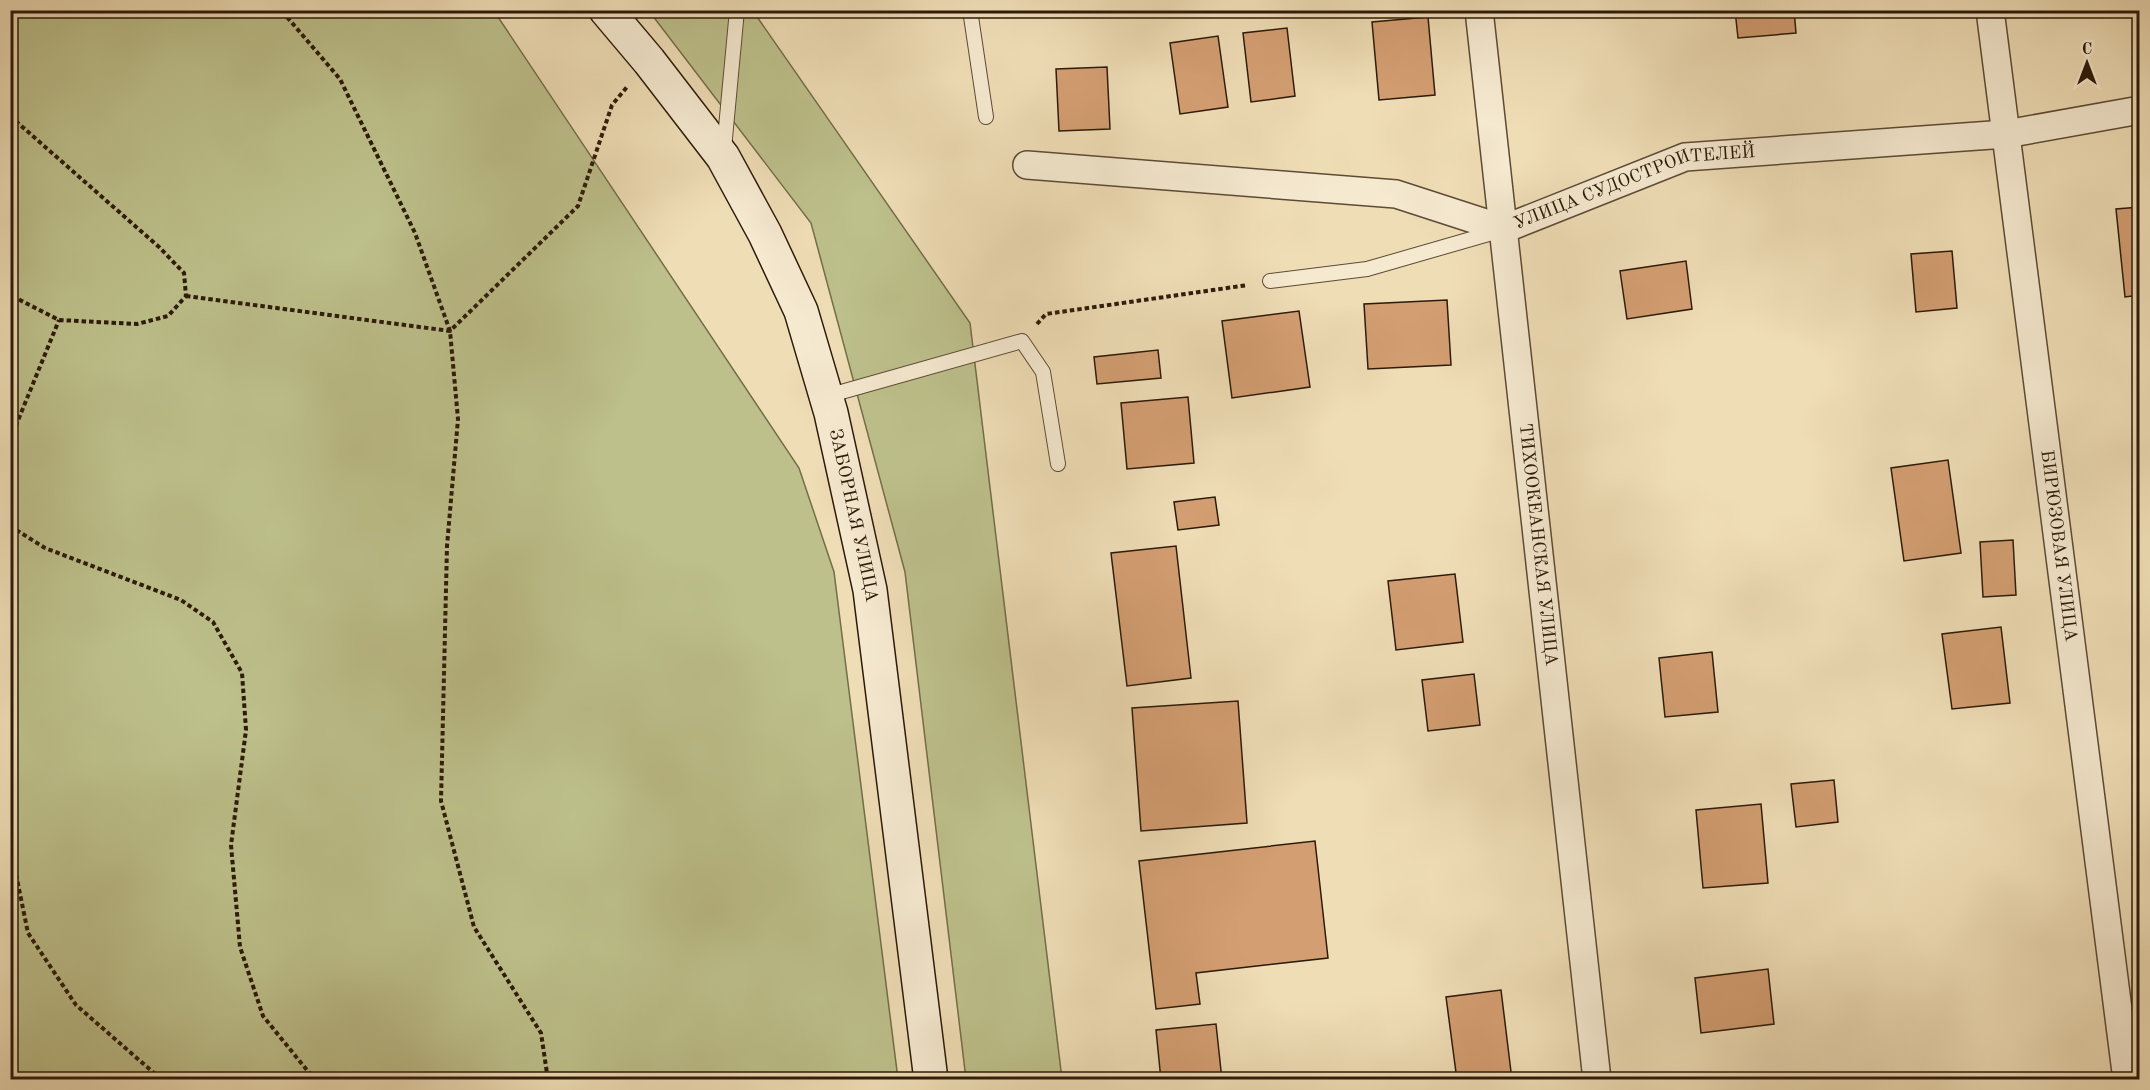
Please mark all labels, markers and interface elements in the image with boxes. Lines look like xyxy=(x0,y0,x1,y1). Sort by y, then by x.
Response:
north arrow xyxy=(2057,33,2117,93)
text: С xyxy=(2082,42,2092,58)
street label: УЛИЦА СУДОСТРОИТЕЛЕЙ xyxy=(1511,139,1756,233)
street label: ТИХООКЕАНСКАЯ УЛИЦА xyxy=(1516,423,1560,667)
street label: ЗАБОРНАЯ УЛИЦА xyxy=(826,427,880,603)
street label: БИРЮЗОВАЯ УЛИЦА xyxy=(2037,449,2080,643)

